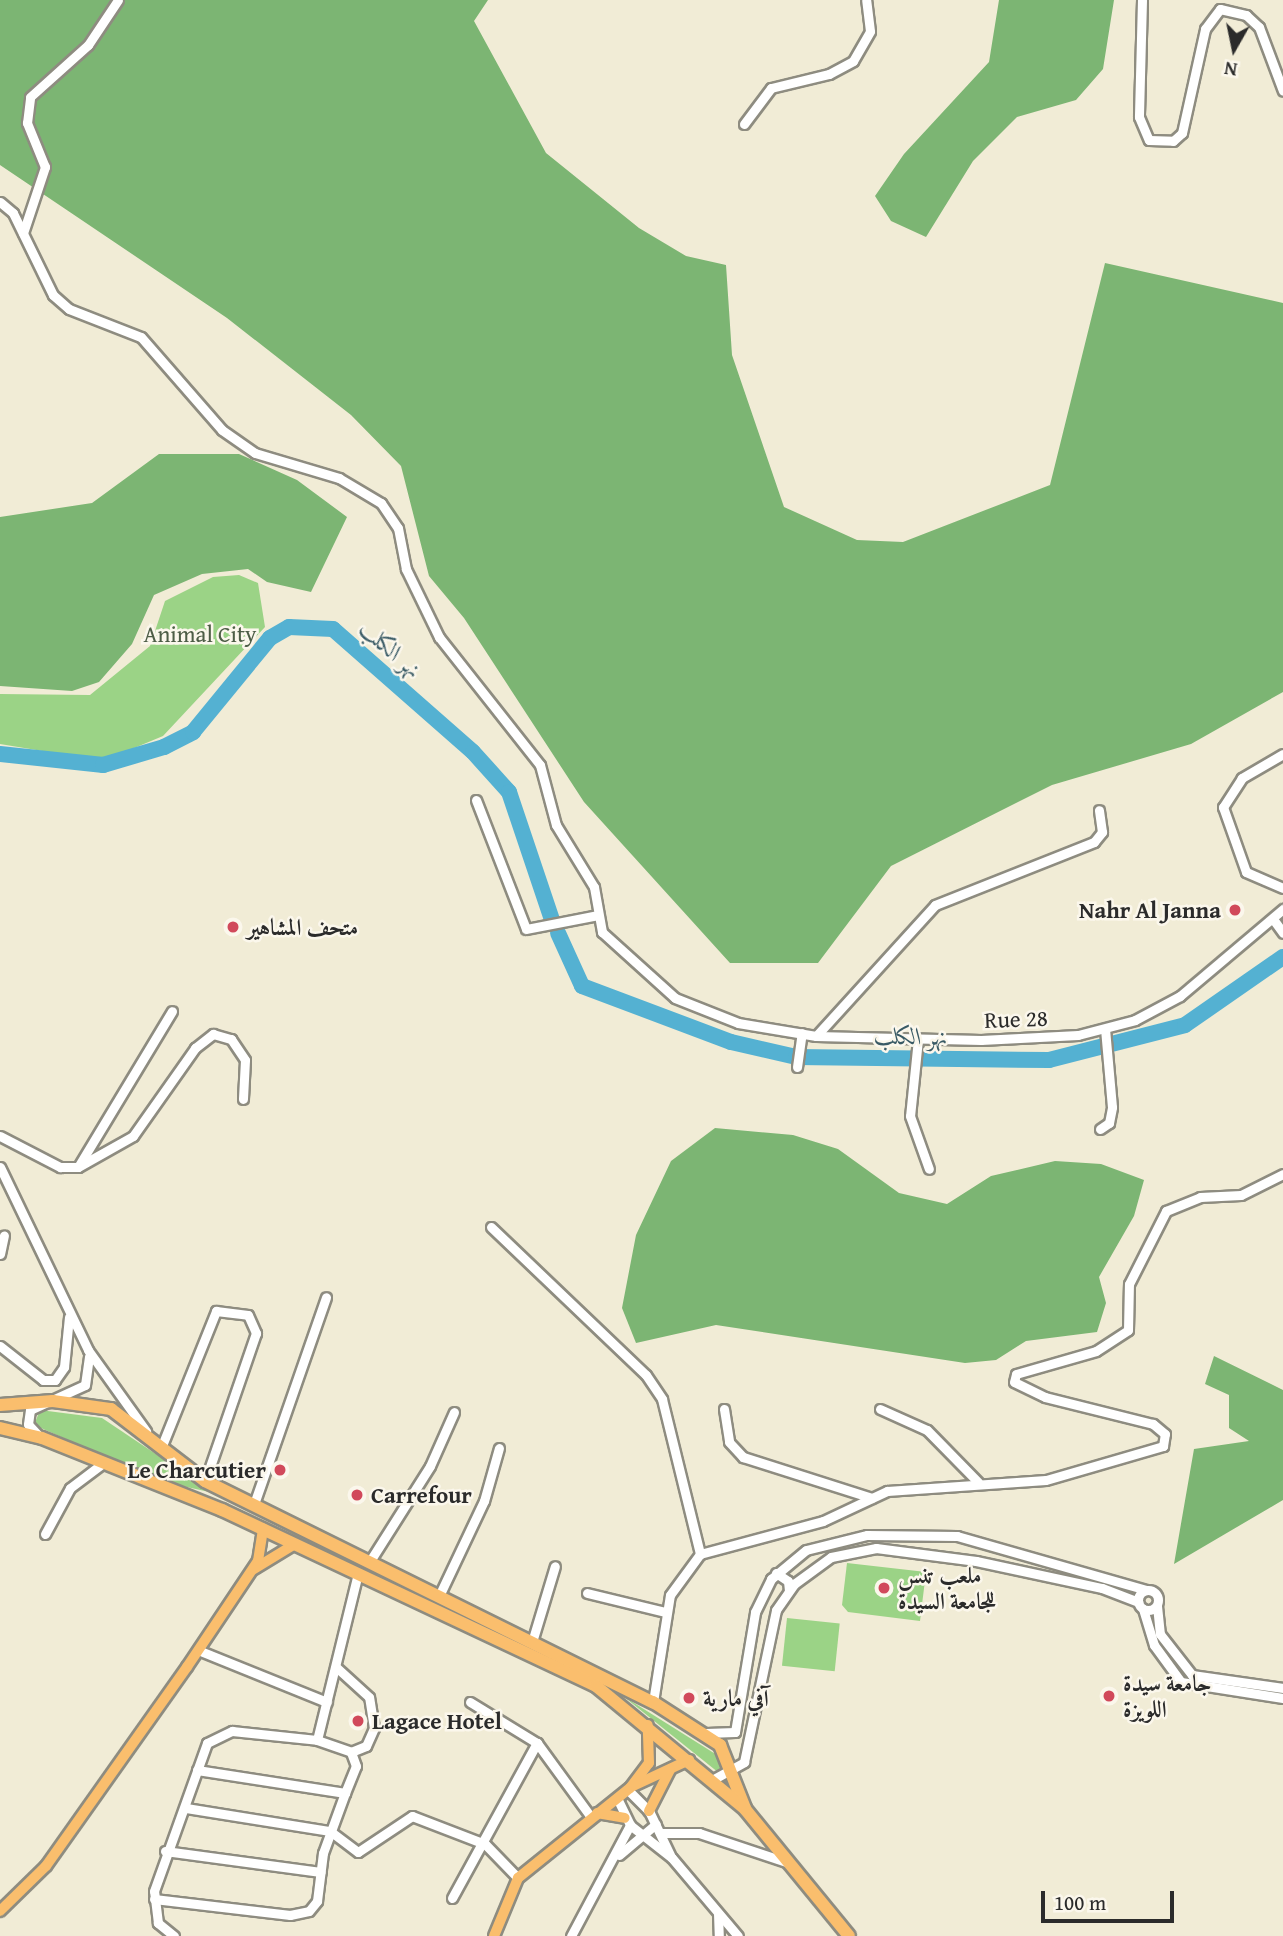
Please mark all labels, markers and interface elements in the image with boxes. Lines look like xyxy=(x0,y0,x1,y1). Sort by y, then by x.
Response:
north arrow xyxy=(1199,14,1269,84)
text: N xyxy=(1222,55,1239,85)
water label: نهر الكلب xyxy=(354,614,428,684)
park label: Animal City xyxy=(143,620,257,648)
place label: Nahr Al Janna xyxy=(1079,896,1221,924)
marker: Nahr Al Janna xyxy=(1227,902,1243,918)
place label: متحف المشاهير xyxy=(247,913,358,941)
marker: متحف المشاهير xyxy=(225,919,241,935)
street label: Rue 28 xyxy=(984,1004,1048,1034)
water label: نهر الكلب xyxy=(874,1021,948,1051)
place label: Le Charcutier xyxy=(128,1456,266,1484)
marker: Le Charcutier xyxy=(272,1462,288,1478)
place label: Carrefour xyxy=(371,1481,472,1509)
marker: Carrefour xyxy=(349,1487,365,1503)
place label: ملعب تنس للجامعة السيدة xyxy=(898,1561,996,1615)
marker: ملعب تنس للجامعة السيدة xyxy=(876,1580,892,1596)
place label: جامعة سيدة اللويزة xyxy=(1123,1669,1211,1723)
place label: آفي مارية xyxy=(703,1684,769,1712)
marker: جامعة سيدة اللويزة xyxy=(1101,1688,1117,1704)
marker: آفي مارية xyxy=(681,1690,697,1706)
place label: Lagace Hotel xyxy=(372,1707,502,1735)
marker: Lagace Hotel xyxy=(350,1713,366,1729)
scale bar xyxy=(1045,1876,1178,1920)
text: 100 m xyxy=(1054,1887,1106,1918)

